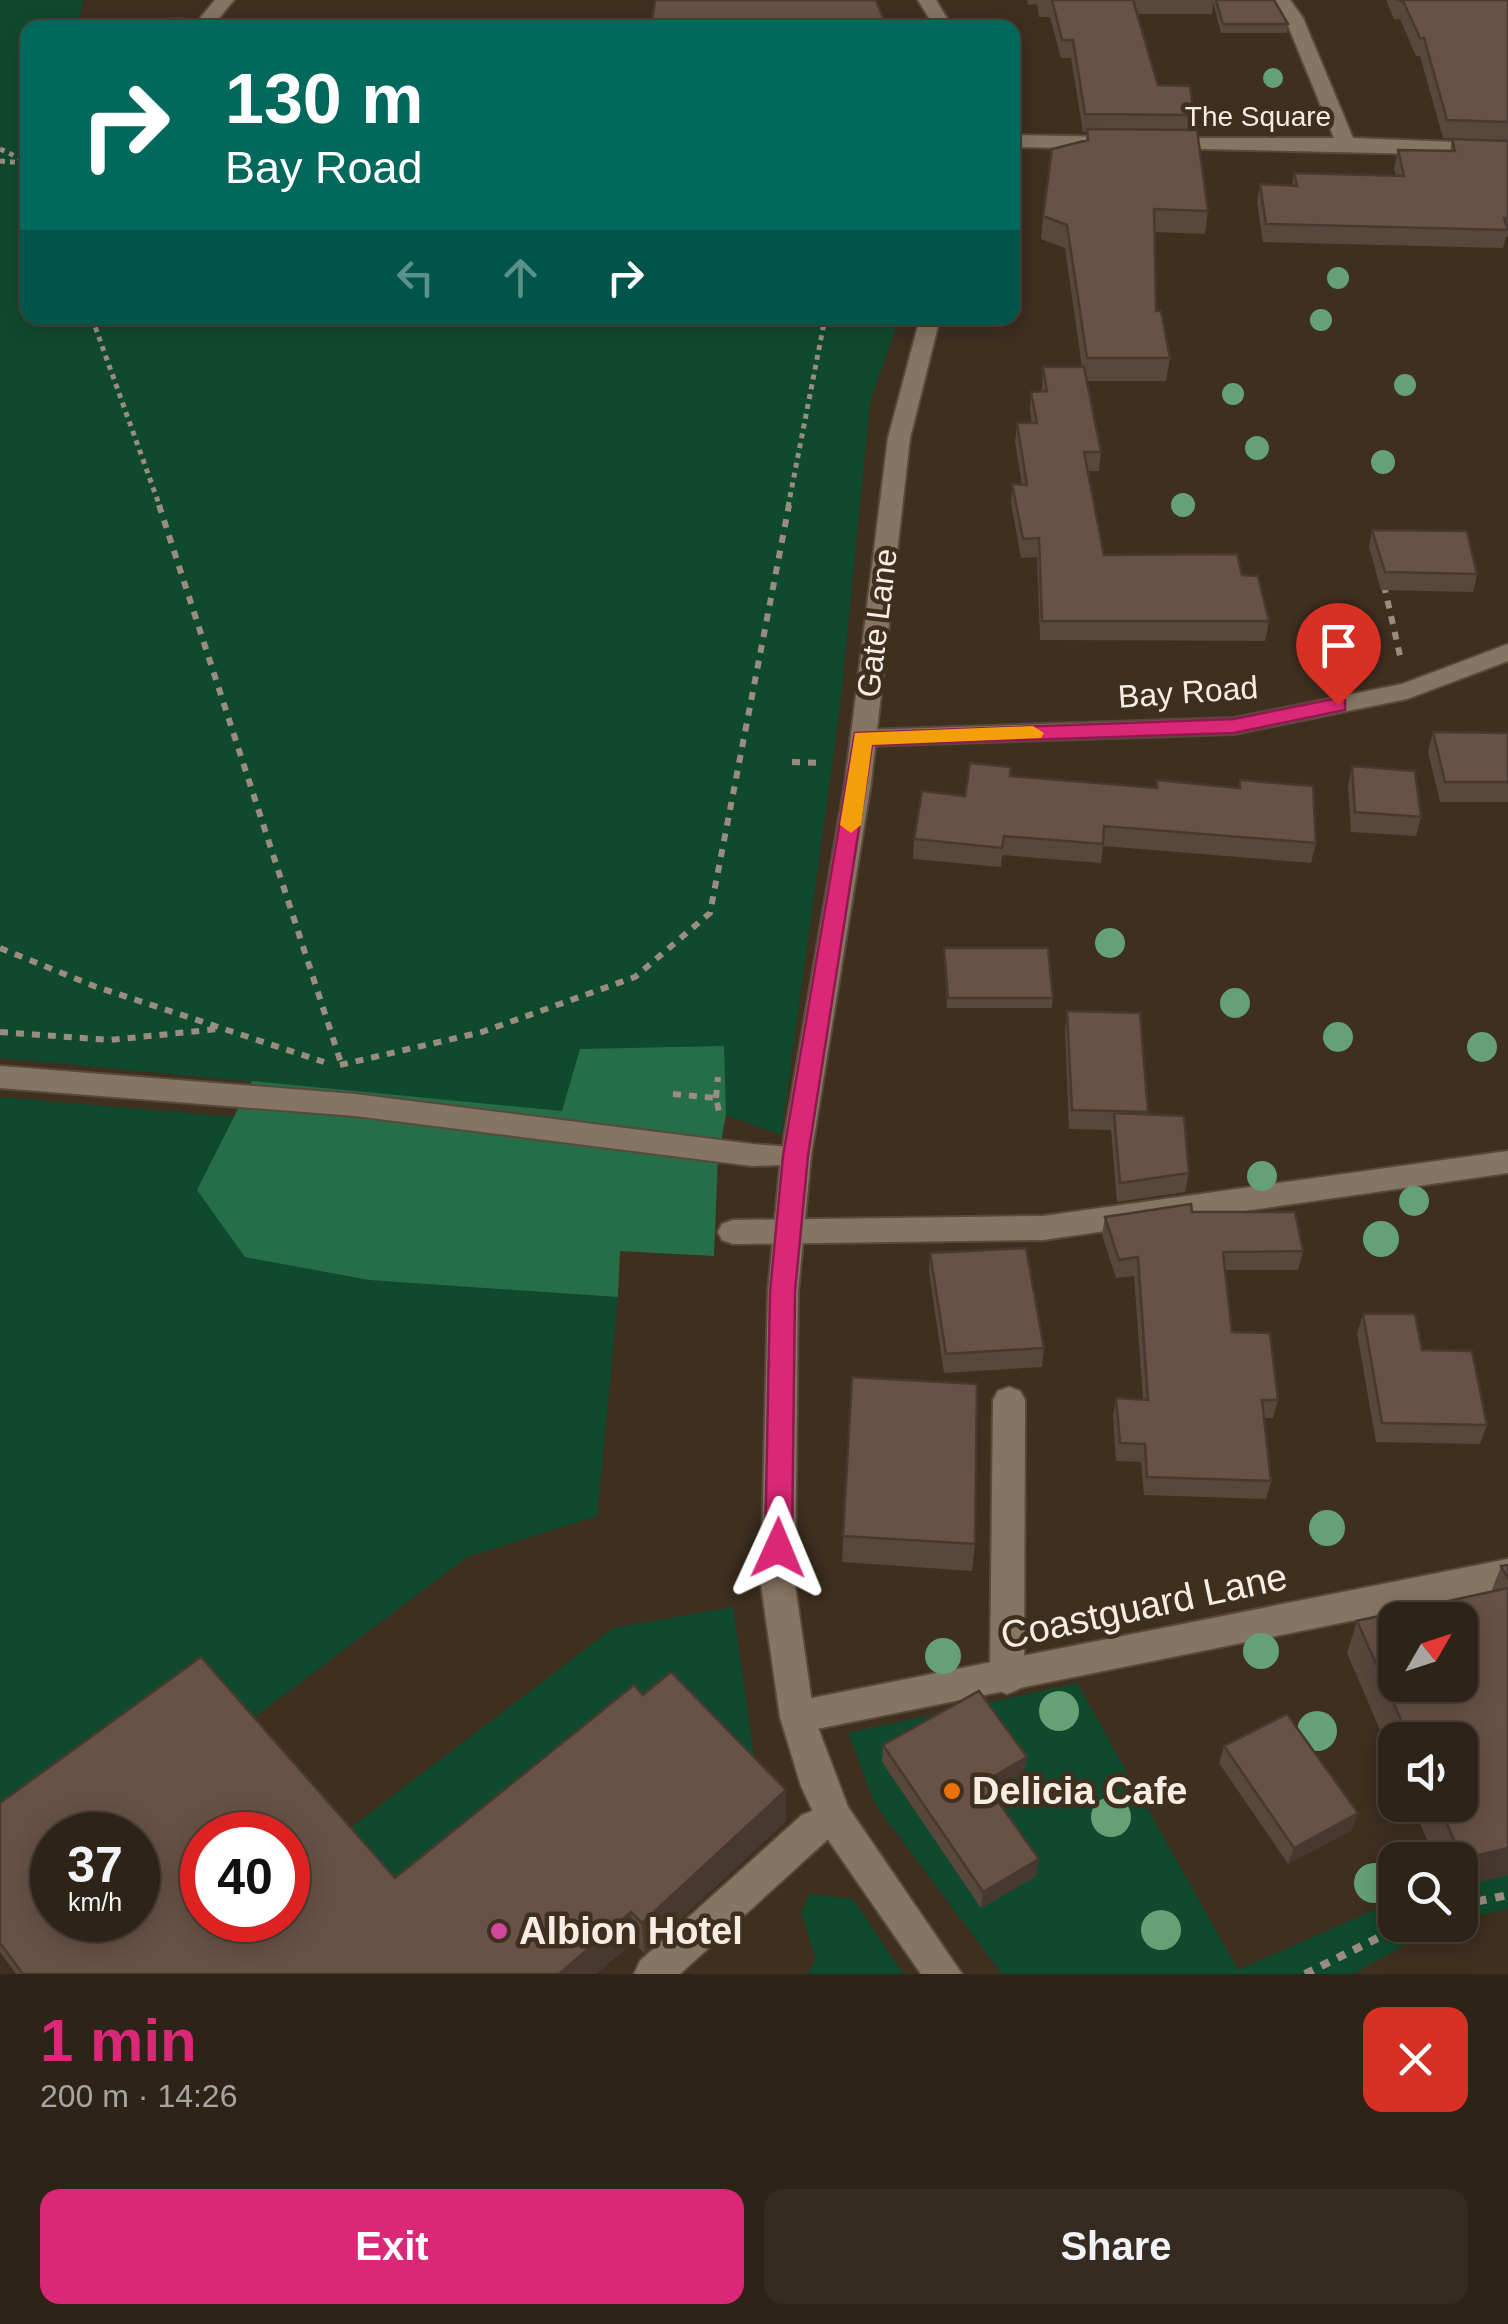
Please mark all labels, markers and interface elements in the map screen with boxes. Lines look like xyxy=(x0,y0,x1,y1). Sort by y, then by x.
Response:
icon: right xyxy=(60,60,190,190)
text: 130 m xyxy=(225,60,423,138)
street label: The Square xyxy=(1185,101,1331,132)
text: Bay Road xyxy=(225,142,423,193)
icon: left xyxy=(388,250,443,305)
icon: ahead xyxy=(493,250,548,305)
icon: right xyxy=(598,250,653,305)
street label: Gate Lane xyxy=(850,547,904,699)
pin xyxy=(1296,603,1381,706)
icon: arrive xyxy=(1311,618,1366,673)
street label: Bay Road xyxy=(1117,669,1259,715)
position arrow xyxy=(726,1496,830,1600)
street label: Coastguard Lane xyxy=(997,1555,1291,1657)
north arrow xyxy=(1378,1602,1478,1702)
map controls xyxy=(1378,1602,1478,1942)
button: sound xyxy=(1378,1722,1478,1822)
place label: Delicia Cafe xyxy=(972,1770,1187,1812)
marker: Delicia Cafe xyxy=(941,1780,963,1802)
speed limit sign: 40 xyxy=(180,1812,310,1942)
text: 37 xyxy=(67,1837,123,1893)
button: search xyxy=(1378,1842,1478,1942)
text: km/h xyxy=(68,1888,122,1916)
place label: Albion Hotel xyxy=(519,1910,743,1952)
marker: Albion Hotel xyxy=(488,1920,510,1942)
text: 1 min xyxy=(40,2007,197,2074)
button: close xyxy=(1363,2007,1468,2112)
text: 200 m · 14:26 xyxy=(40,2078,237,2114)
button: Exit xyxy=(40,2189,744,2304)
button: Share xyxy=(764,2189,1468,2304)

